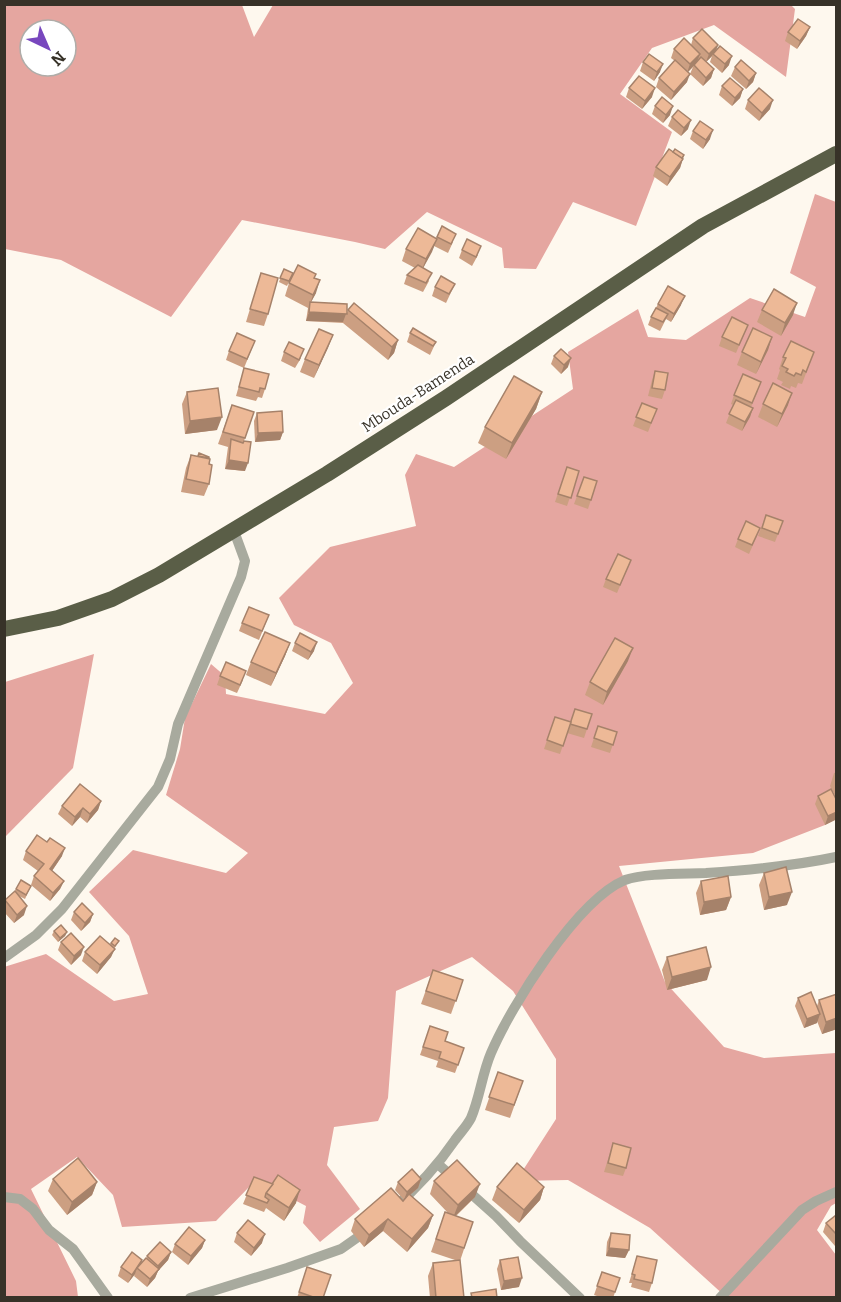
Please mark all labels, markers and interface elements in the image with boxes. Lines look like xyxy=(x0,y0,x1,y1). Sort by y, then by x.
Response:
north arrow xyxy=(18,18,78,78)
text: N xyxy=(47,47,69,70)
street label: Mbouda-Bamenda xyxy=(359,350,477,436)

